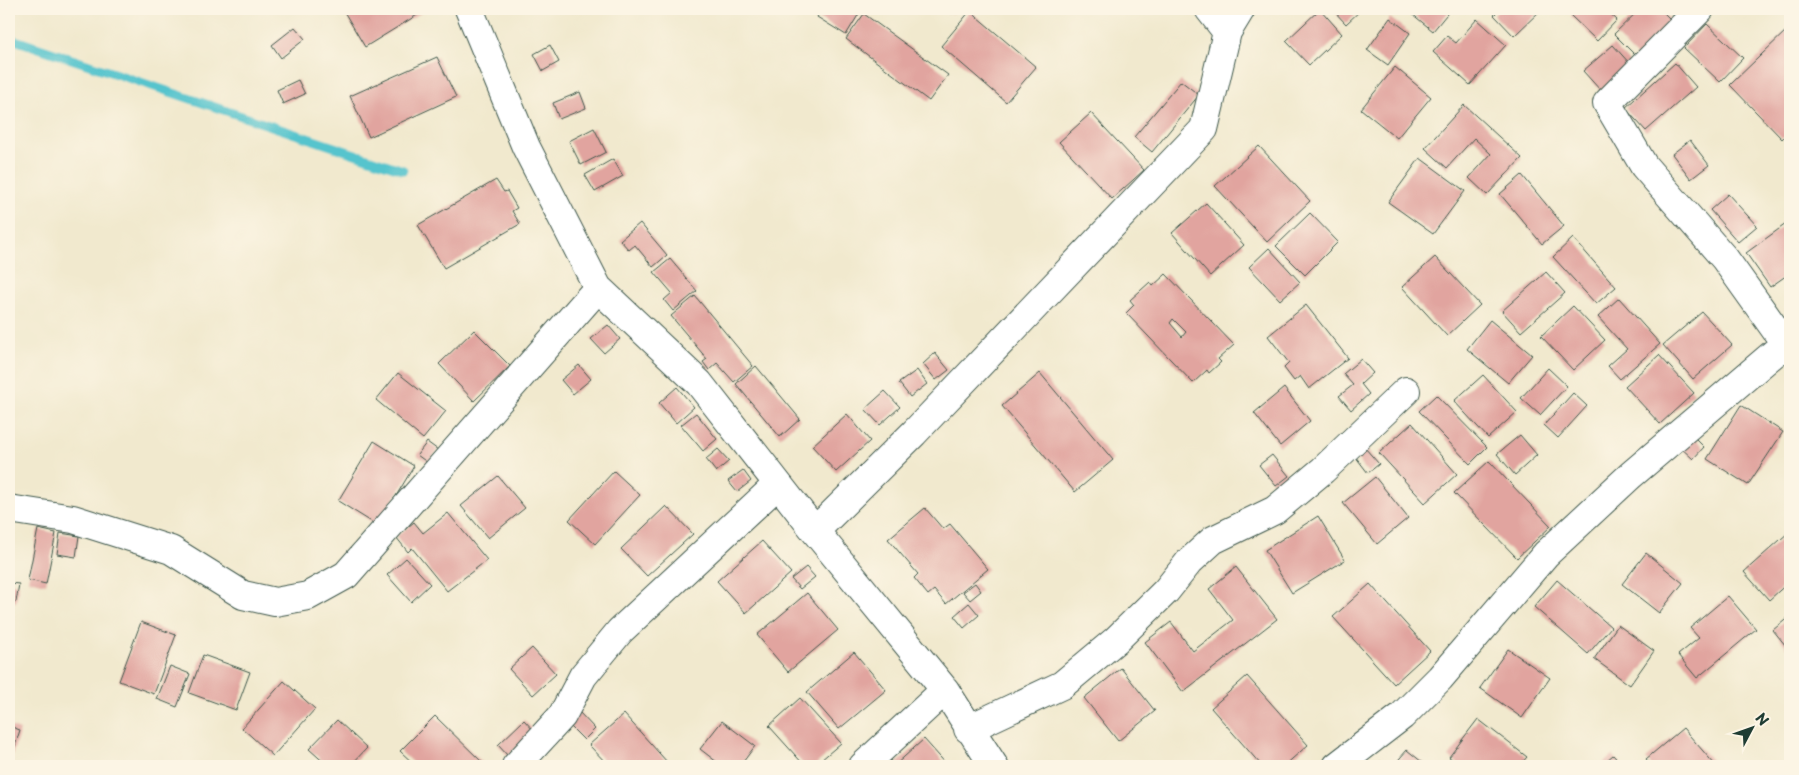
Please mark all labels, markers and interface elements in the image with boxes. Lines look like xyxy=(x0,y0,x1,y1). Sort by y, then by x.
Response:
north arrow xyxy=(1726,702,1776,752)
text: N xyxy=(1751,708,1774,730)

